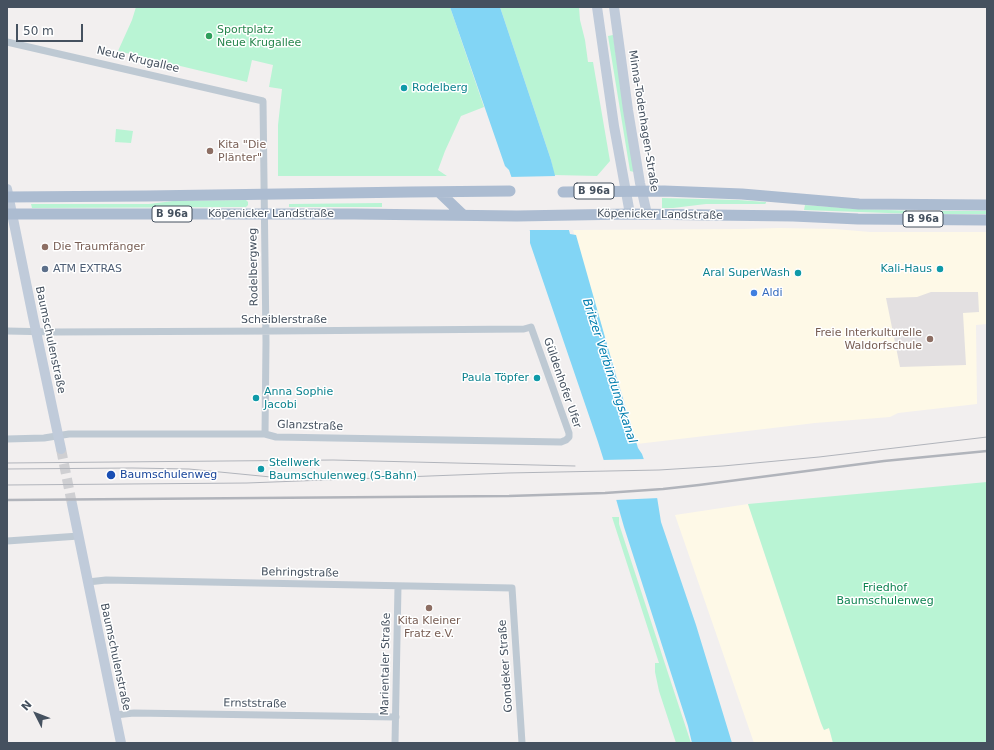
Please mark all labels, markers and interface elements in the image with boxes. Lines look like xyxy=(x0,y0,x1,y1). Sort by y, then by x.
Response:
scale bar xyxy=(18,16,85,42)
place label: Sportplatz Neue Krugallee xyxy=(217,23,301,49)
text: 50 m xyxy=(23,24,54,38)
marker: Sportplatz Neue Krugallee xyxy=(204,31,214,41)
street label: Neue Krugallee xyxy=(95,44,181,76)
street label: Minna-Todenhagen-Straße xyxy=(625,49,661,193)
place label: Rodelberg xyxy=(412,81,468,95)
marker: Rodelberg xyxy=(399,83,409,93)
place label: Kita "Die Plänter" xyxy=(218,138,266,164)
marker: Kita "Die Plänter" xyxy=(205,146,215,156)
road number: B 96a xyxy=(574,183,614,199)
road number: B 96a xyxy=(152,206,192,222)
street label: Köpenicker Landstraße xyxy=(208,207,334,221)
street label: Köpenicker Landstraße xyxy=(597,207,723,223)
road number: B 96a xyxy=(903,211,943,227)
street label: Rodelbergweg xyxy=(247,228,261,306)
place label: Die Traumfänger xyxy=(53,240,145,254)
marker: Die Traumfänger xyxy=(40,242,50,252)
place label: ATM EXTRAS xyxy=(53,262,122,276)
place label: Kali-Haus xyxy=(880,262,932,276)
marker: ATM EXTRAS xyxy=(40,264,50,274)
marker: Kali-Haus xyxy=(935,264,945,274)
place label: Aral SuperWash xyxy=(703,266,790,280)
marker: Aral SuperWash xyxy=(793,268,803,278)
street label: Baumschulenstraße xyxy=(32,285,68,395)
place label: Aldi xyxy=(762,286,783,300)
marker: Aldi xyxy=(749,288,759,298)
water label: Britzer Verbindungskanal xyxy=(579,297,639,445)
street label: Scheiblerstraße xyxy=(241,313,327,327)
place label: Freie Interkulturelle Waldorfschule xyxy=(815,326,922,352)
marker: Freie Interkulturelle Waldorfschule xyxy=(925,334,935,344)
street label: Güldenhofer Ufer xyxy=(540,336,584,430)
place label: Paula Töpfer xyxy=(462,371,529,385)
marker: Paula Töpfer xyxy=(532,373,542,383)
place label: Anna Sophie Jacobi xyxy=(264,385,333,411)
marker: Anna Sophie Jacobi xyxy=(251,393,261,403)
street label: Glanzstraße xyxy=(277,418,343,434)
place label: Stellwerk Baumschulenweg (S-Bahn) xyxy=(269,456,417,482)
marker: Stellwerk Baumschulenweg (S-Bahn) xyxy=(256,464,266,474)
place label: Baumschulenweg xyxy=(120,468,217,482)
marker: Baumschulenweg xyxy=(105,469,117,481)
street label: Behringstraße xyxy=(261,566,339,580)
park label: Friedhof Baumschulenweg xyxy=(836,581,934,607)
street label: Baumschulenstraße xyxy=(97,602,133,712)
marker: Kita Kleiner Fratz e.V. xyxy=(424,603,434,613)
street label: Marientaler Straße xyxy=(379,613,393,715)
place label: Kita Kleiner Fratz e.V. xyxy=(397,614,461,640)
street label: Gondeker Straße xyxy=(496,619,516,713)
north arrow xyxy=(16,694,56,734)
street label: Ernststraße xyxy=(223,697,287,711)
text: N xyxy=(19,698,35,713)

